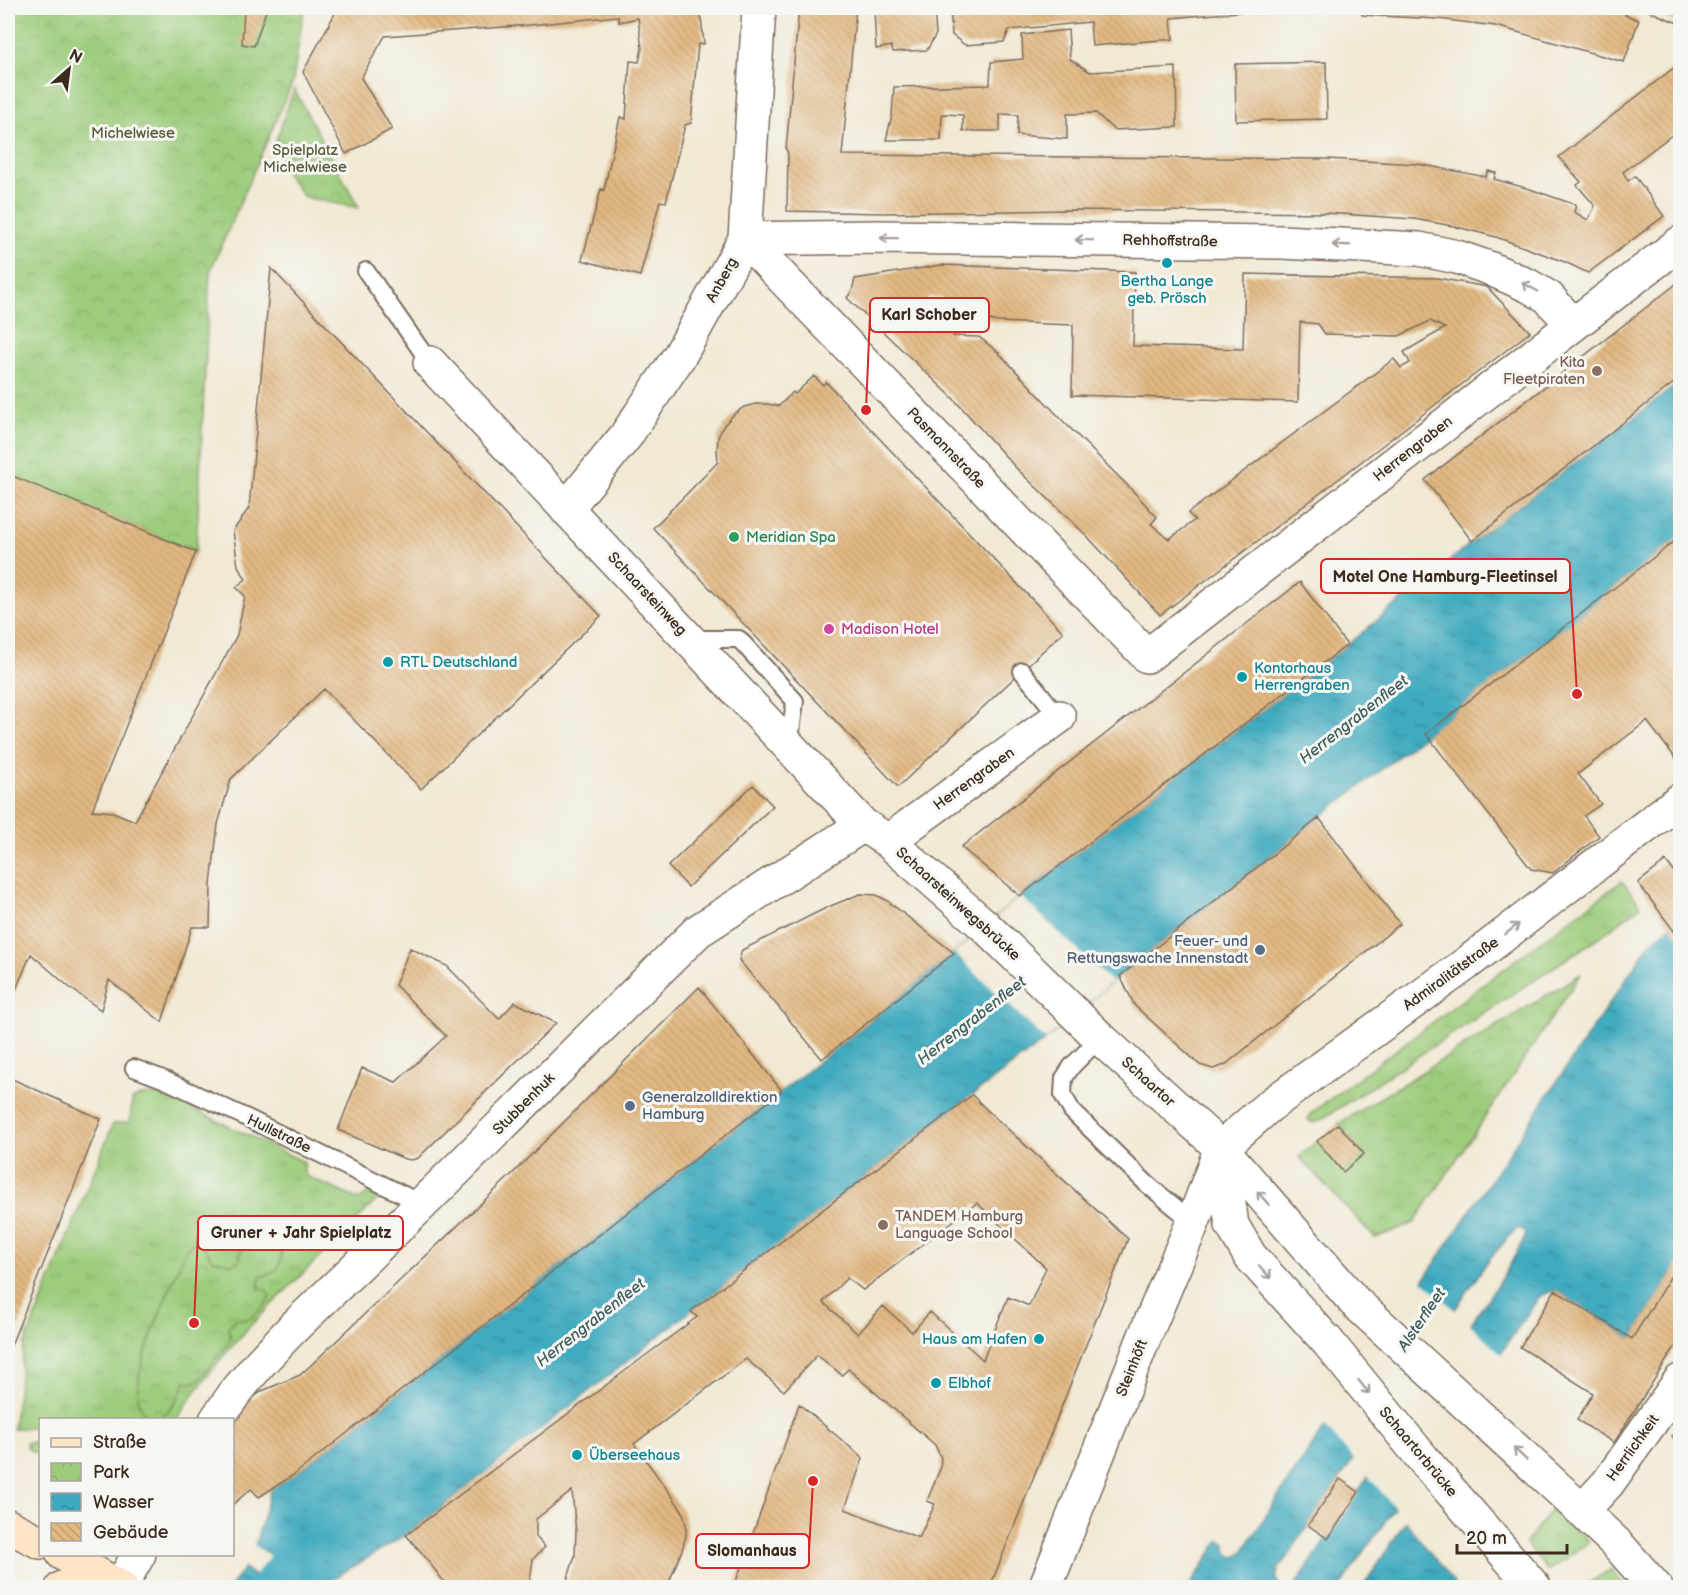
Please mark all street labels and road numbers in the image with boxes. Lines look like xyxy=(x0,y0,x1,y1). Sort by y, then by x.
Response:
street label: Rehhoffstraße xyxy=(1122,231,1218,251)
street label: Anberg xyxy=(702,254,742,306)
street label: Pasmannstraße xyxy=(903,403,990,493)
street label: Herrengraben xyxy=(1369,412,1457,486)
street label: Schaarsteinweg xyxy=(603,548,691,640)
street label: Herrengraben xyxy=(930,743,1018,815)
street label: Schaarsteinwegsbrücke xyxy=(892,843,1024,965)
street label: Admiralitätstraße xyxy=(1399,933,1503,1015)
street label: Schaartor xyxy=(1117,1053,1179,1112)
street label: Stubbenhuk xyxy=(489,1068,560,1139)
street label: Hullstraße xyxy=(244,1110,314,1158)
street label: Steinhöft xyxy=(1112,1336,1152,1399)
street label: Schaartorbrücke xyxy=(1375,1403,1461,1501)
street label: Herrlichkeit xyxy=(1602,1411,1664,1485)

